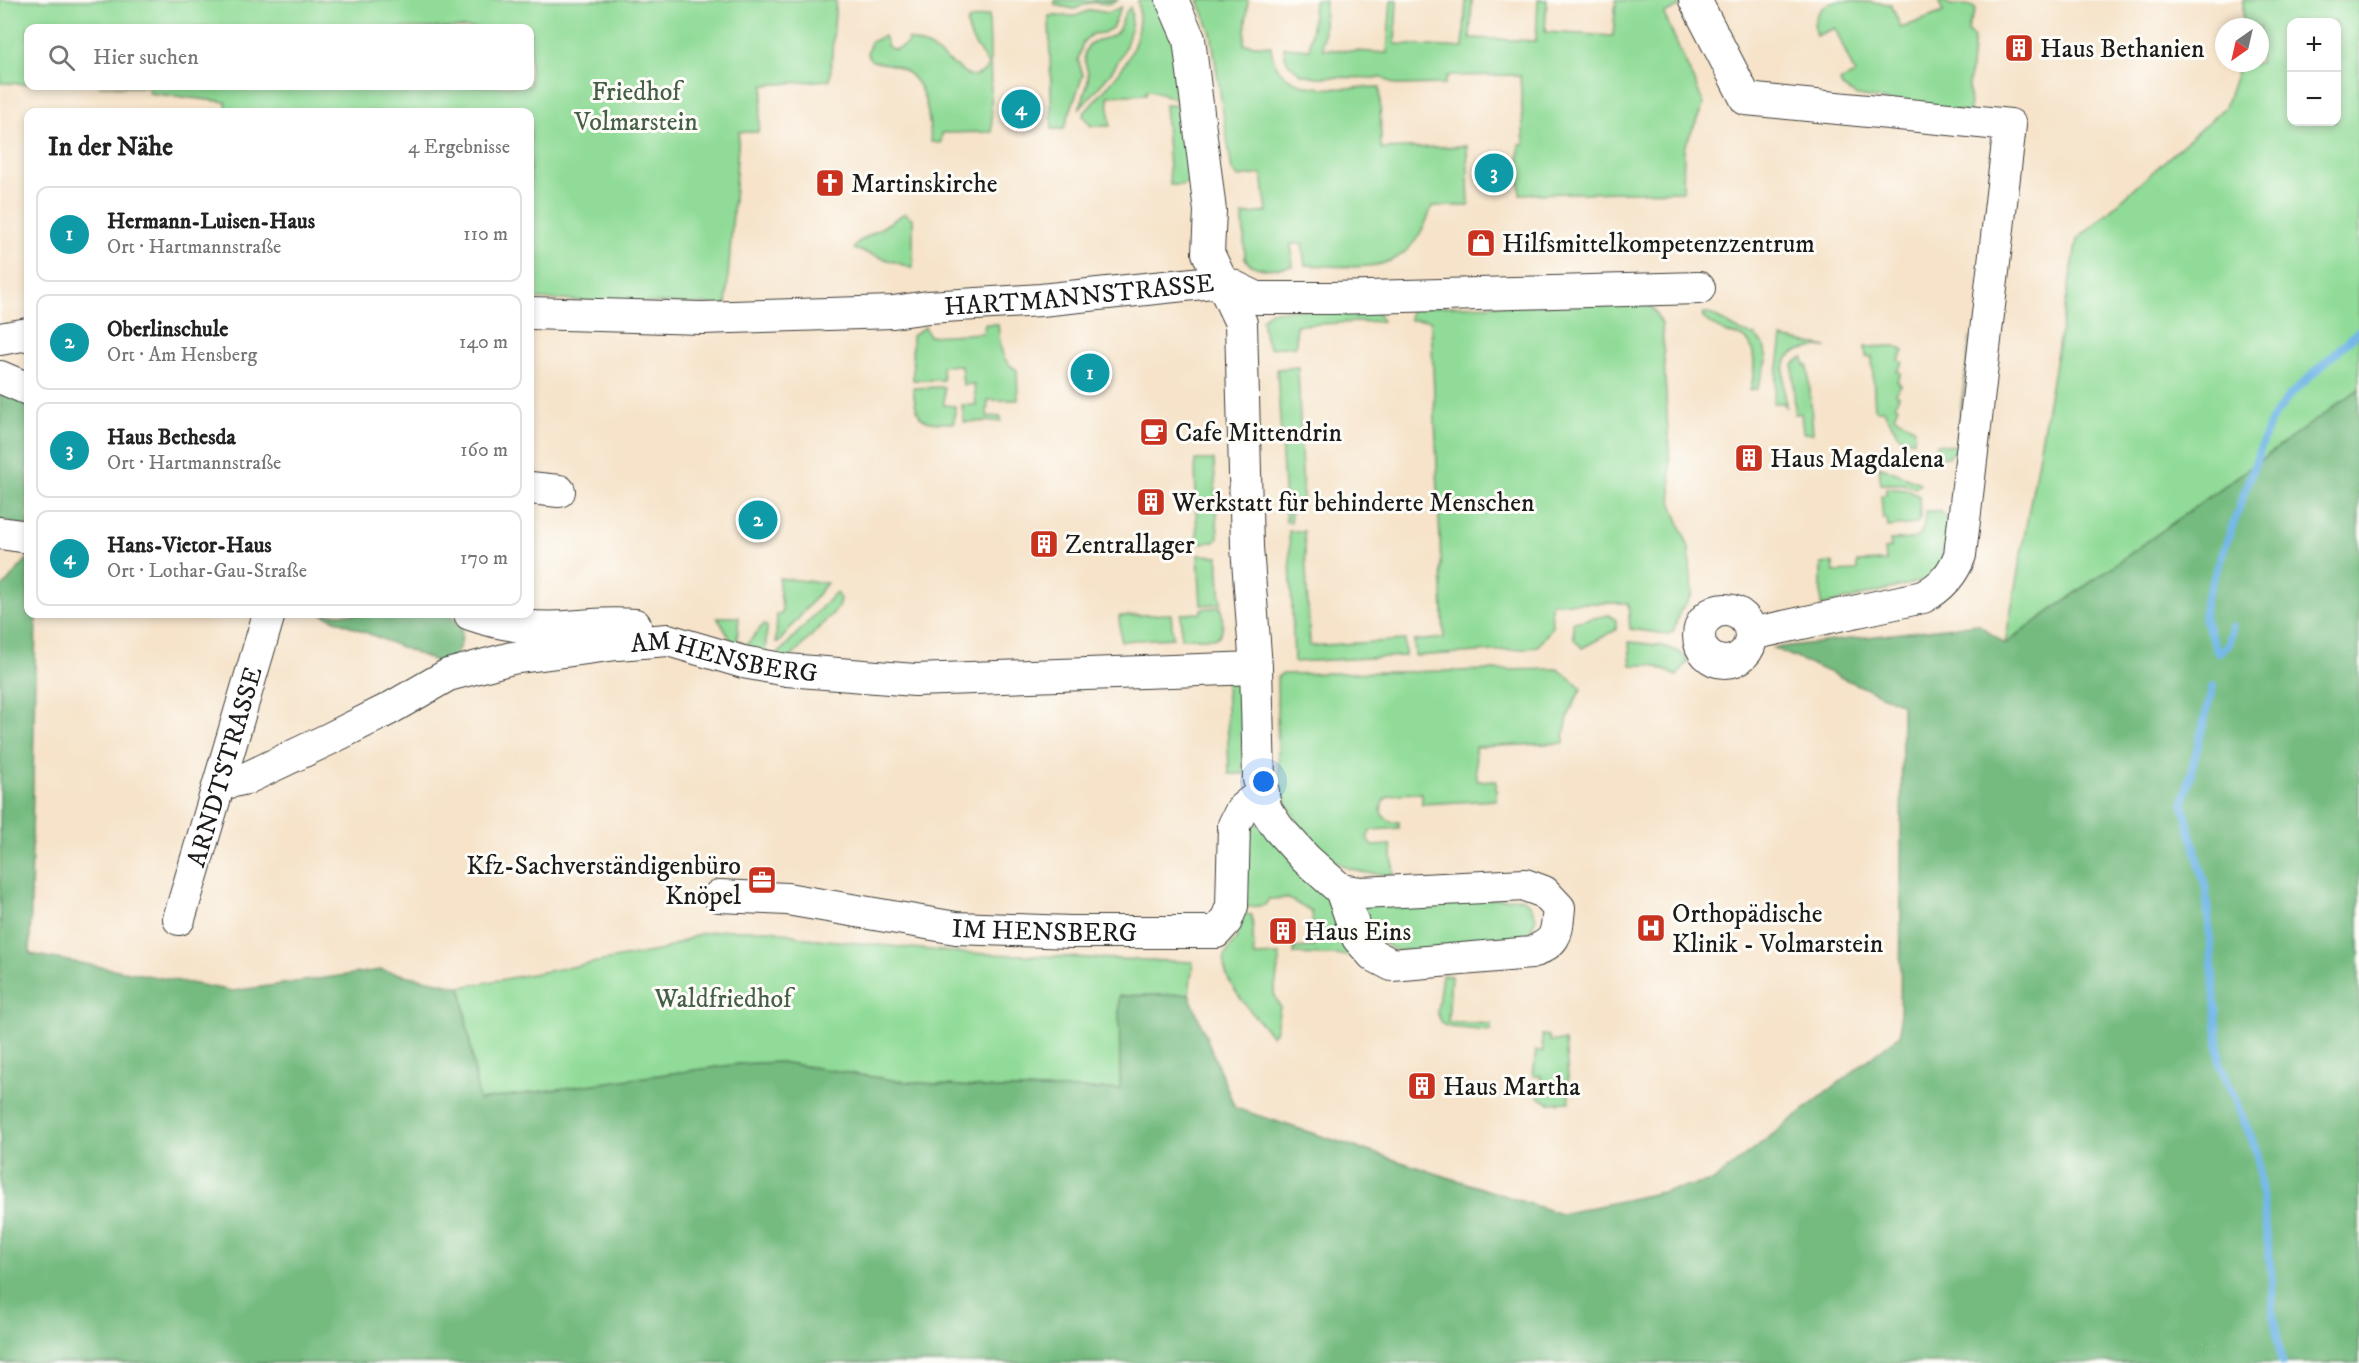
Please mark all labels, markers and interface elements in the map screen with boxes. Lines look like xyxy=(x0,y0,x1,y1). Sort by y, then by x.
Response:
north arrow xyxy=(2215,18,2269,72)
map controls xyxy=(2287,18,2341,126)
button: + xyxy=(2287,18,2341,72)
search box xyxy=(24,24,534,90)
building icon: Haus Bethanien xyxy=(2003,32,2035,64)
place label: Haus Bethanien xyxy=(2040,33,2205,66)
icon: search xyxy=(45,41,78,74)
text: Hier suchen xyxy=(93,44,199,71)
button: − xyxy=(2287,72,2341,126)
park label: Friedhof Volmarstein xyxy=(573,76,698,139)
pin: 4 xyxy=(1002,86,1040,132)
text: In der Nähe xyxy=(48,131,173,164)
text: 4 Ergebnisse xyxy=(408,135,510,160)
pin: 3 xyxy=(1474,150,1514,195)
church icon: Martinskirche xyxy=(814,167,846,199)
place label: Martinskirche xyxy=(851,168,997,201)
text: Hermann-Luisen-Haus xyxy=(107,208,315,235)
text: 1 xyxy=(66,222,73,247)
text: 110 m xyxy=(463,222,508,247)
shop icon: Hilfsmittelkompetenzzentrum xyxy=(1465,227,1497,259)
place label: Hilfsmittelkompetenzzentrum xyxy=(1502,228,1815,261)
text: Ort · Hartmannstraße xyxy=(107,235,281,260)
street label: HARTMANNSTRASSE xyxy=(943,267,1216,324)
text: Oberlinschule xyxy=(107,316,228,343)
text: 2 xyxy=(65,330,74,355)
text: 140 m xyxy=(459,330,508,355)
text: Ort · Am Hensberg xyxy=(107,343,257,368)
pin: 1 xyxy=(1070,350,1110,395)
cafe icon: Cafe Mittendrin xyxy=(1138,416,1170,448)
place label: Cafe Mittendrin xyxy=(1175,417,1343,450)
text: Haus Bethesda xyxy=(107,424,236,451)
text: 3 xyxy=(66,438,73,463)
text: 160 m xyxy=(460,438,508,463)
building icon: Haus Magdalena xyxy=(1733,442,1765,474)
place label: Haus Magdalena xyxy=(1770,443,1944,476)
text: Ort · Hartmannstraße xyxy=(107,451,281,476)
building icon: Werkstatt für behinderte Menschen xyxy=(1135,486,1167,518)
place label: Werkstatt für behinderte Menschen xyxy=(1171,487,1535,520)
pin: 2 xyxy=(738,498,777,542)
building icon: Zentrallager xyxy=(1028,528,1060,560)
place label: Zentrallager xyxy=(1065,529,1195,562)
text: Hans-Vietor-Haus xyxy=(107,532,272,559)
text: 4 xyxy=(64,546,75,571)
text: 170 m xyxy=(460,546,508,571)
text: Ort · Lothar-Gau-Straße xyxy=(107,559,307,584)
street label: AM HENSBERG xyxy=(629,625,819,690)
street label: ARNDTSTRASSE xyxy=(180,663,271,871)
your location xyxy=(1249,767,1278,796)
place label: Kfz-Sachverständigenbüro Knöpel xyxy=(466,850,741,913)
office icon: Kfz-Sachverständigenbüro Knöpel xyxy=(746,864,778,896)
place label: Orthopädische Klinik - Volmarstein xyxy=(1672,898,1884,961)
hospital icon: Orthopädische Klinik - Volmarstein xyxy=(1635,912,1667,944)
street label: IM HENSBERG xyxy=(951,913,1137,950)
building icon: Haus Eins xyxy=(1267,915,1299,947)
place label: Haus Eins xyxy=(1304,916,1411,949)
park label: Waldfriedhof xyxy=(654,983,795,1016)
building icon: Haus Martha xyxy=(1406,1070,1438,1102)
place label: Haus Martha xyxy=(1443,1071,1580,1104)

